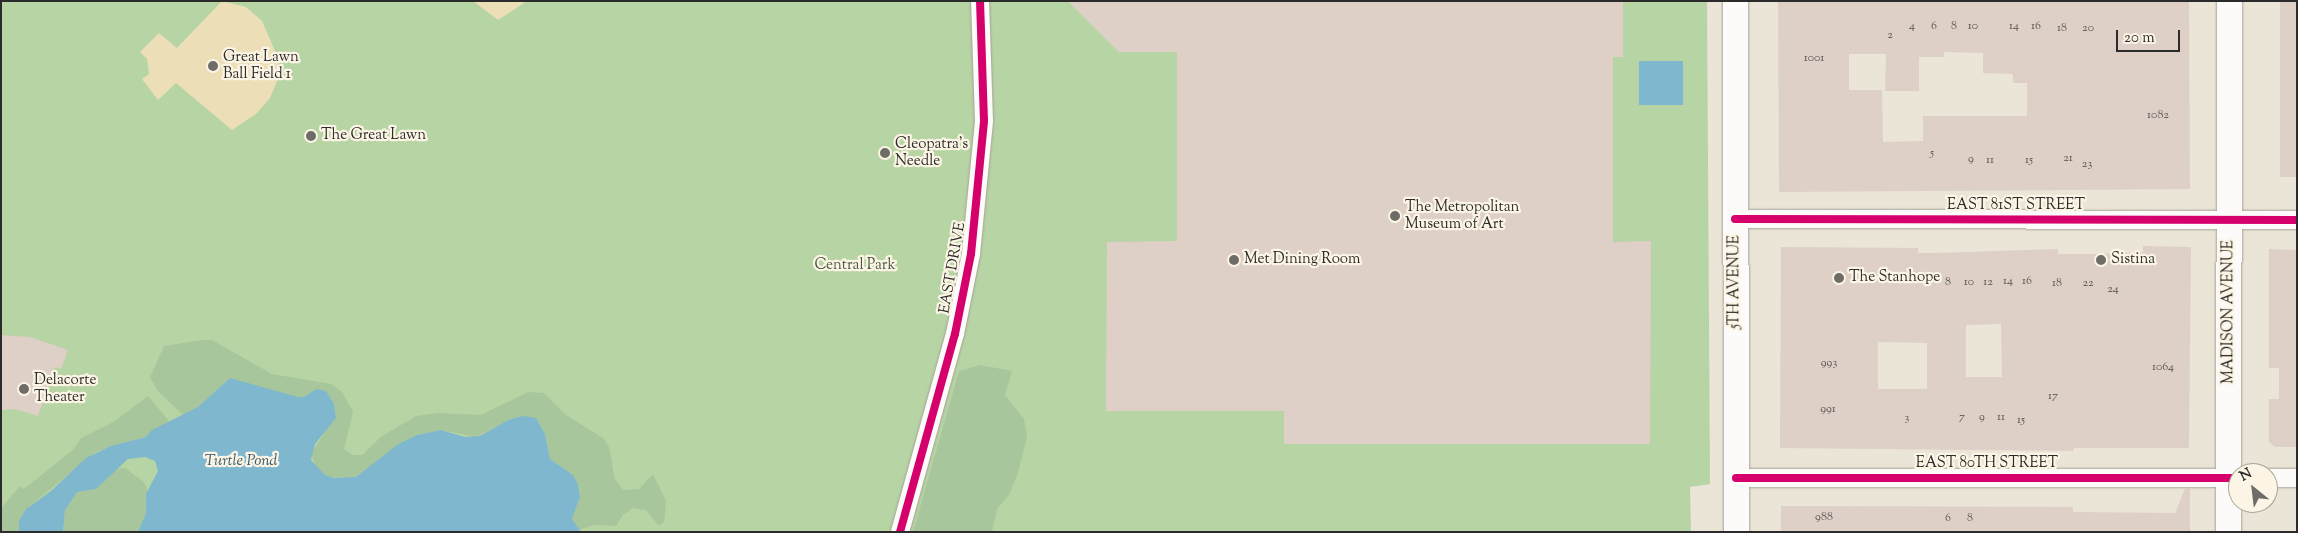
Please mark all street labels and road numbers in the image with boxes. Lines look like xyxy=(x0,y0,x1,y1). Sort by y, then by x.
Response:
street label: EAST 81ST STREET xyxy=(1947,197,2085,215)
street label: EAST DRIVE xyxy=(936,221,970,315)
street label: 5TH AVENUE xyxy=(1726,235,1744,329)
street label: MADISON AVENUE xyxy=(2220,240,2238,384)
street label: EAST 80TH STREET xyxy=(1916,455,2058,473)

